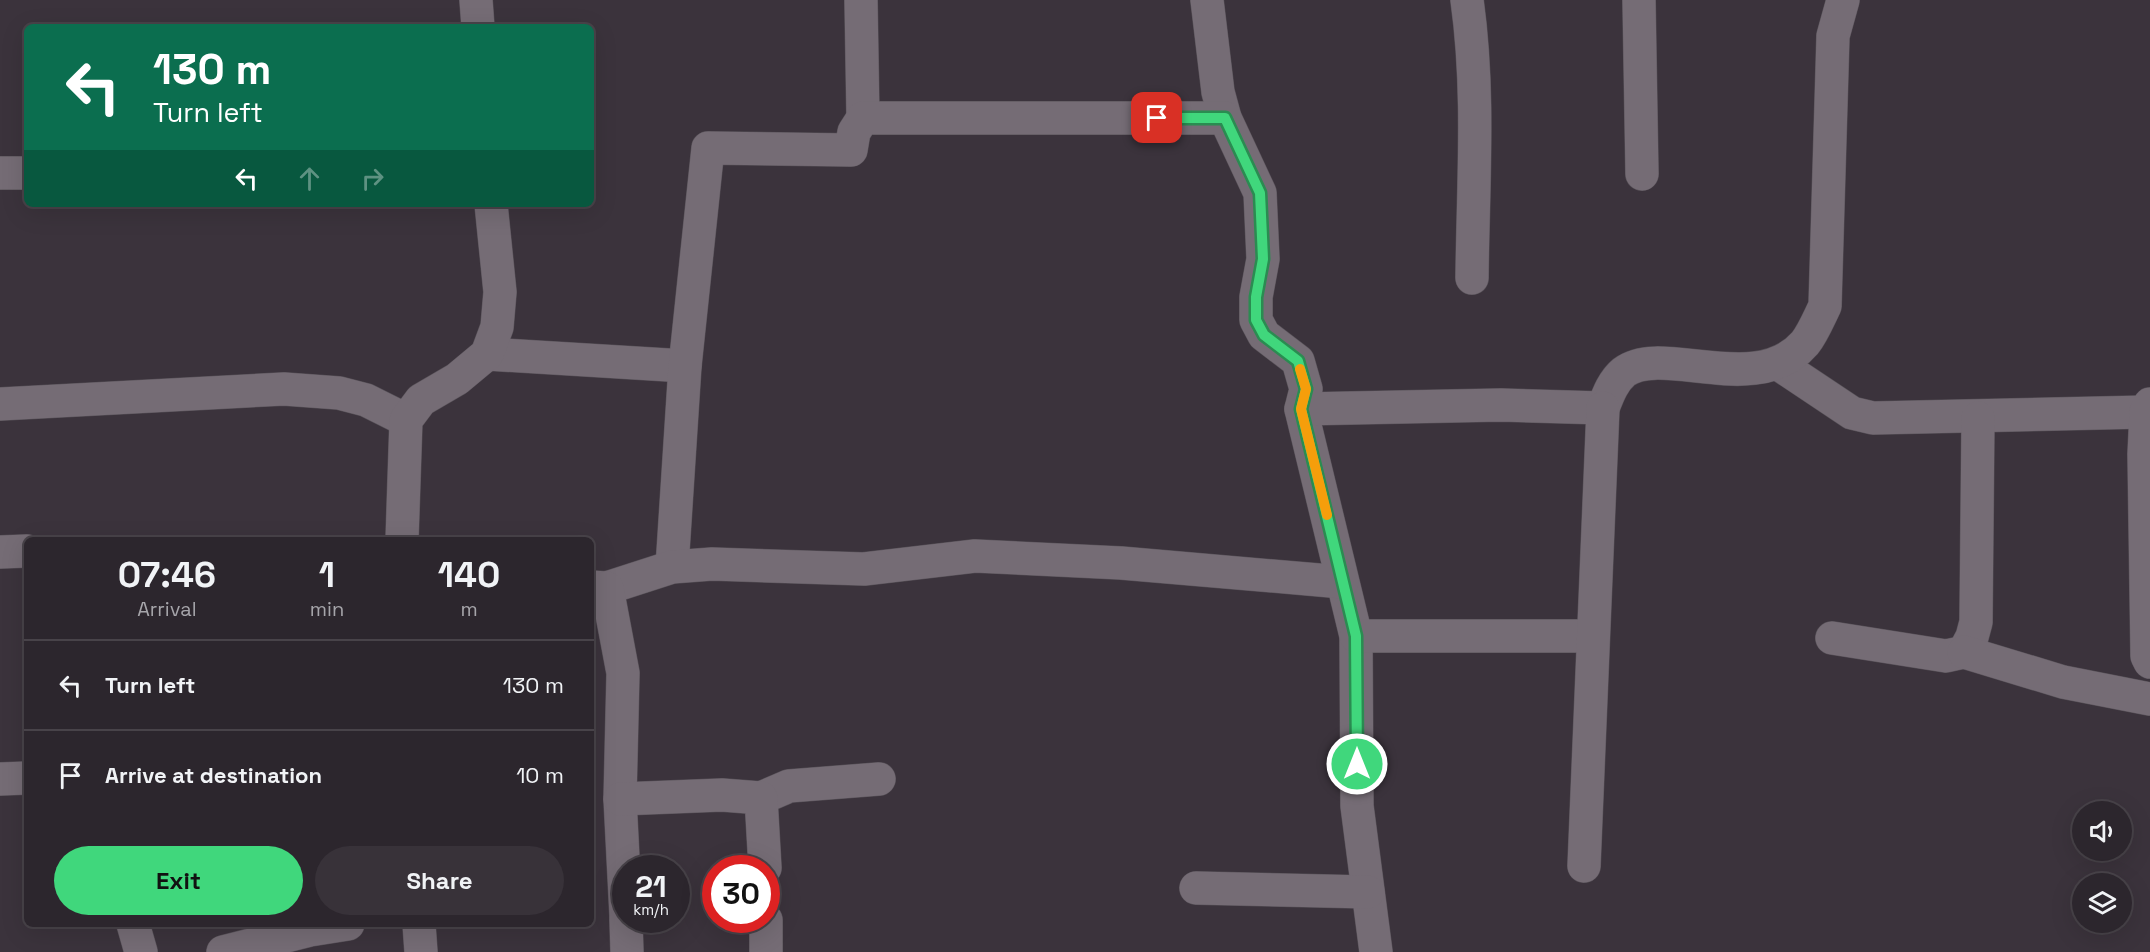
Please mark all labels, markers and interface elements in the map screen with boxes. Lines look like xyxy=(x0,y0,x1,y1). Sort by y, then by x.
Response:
text: 130 m xyxy=(153,43,271,96)
icon: left xyxy=(54,48,132,126)
pin xyxy=(1131,92,1182,143)
text: Turn left xyxy=(153,95,263,130)
icon: arrive xyxy=(1140,101,1173,134)
icon: left xyxy=(230,162,263,195)
icon: ahead xyxy=(293,162,326,195)
icon: right xyxy=(356,162,389,195)
text: 07:46 xyxy=(118,552,216,598)
text: 1 xyxy=(319,552,335,598)
text: 140 xyxy=(438,552,500,598)
text: Arrival xyxy=(137,596,197,622)
text: min xyxy=(310,596,344,622)
text: m xyxy=(460,596,478,622)
icon: left xyxy=(54,669,87,702)
text: Turn left xyxy=(105,671,195,699)
text: 130 m xyxy=(503,671,564,699)
position arrow xyxy=(1325,732,1389,796)
icon: arrive xyxy=(54,759,87,792)
text: Arrive at destination xyxy=(105,761,322,789)
text: 10 m xyxy=(516,761,564,789)
map controls xyxy=(2072,801,2132,933)
button: sound xyxy=(2072,801,2132,861)
button: Exit xyxy=(54,846,303,915)
button: Share xyxy=(315,846,564,915)
speed limit sign: 30 xyxy=(702,855,780,933)
text: 21 xyxy=(635,867,667,906)
button: layers xyxy=(2072,873,2132,933)
text: km/h xyxy=(633,900,669,919)

